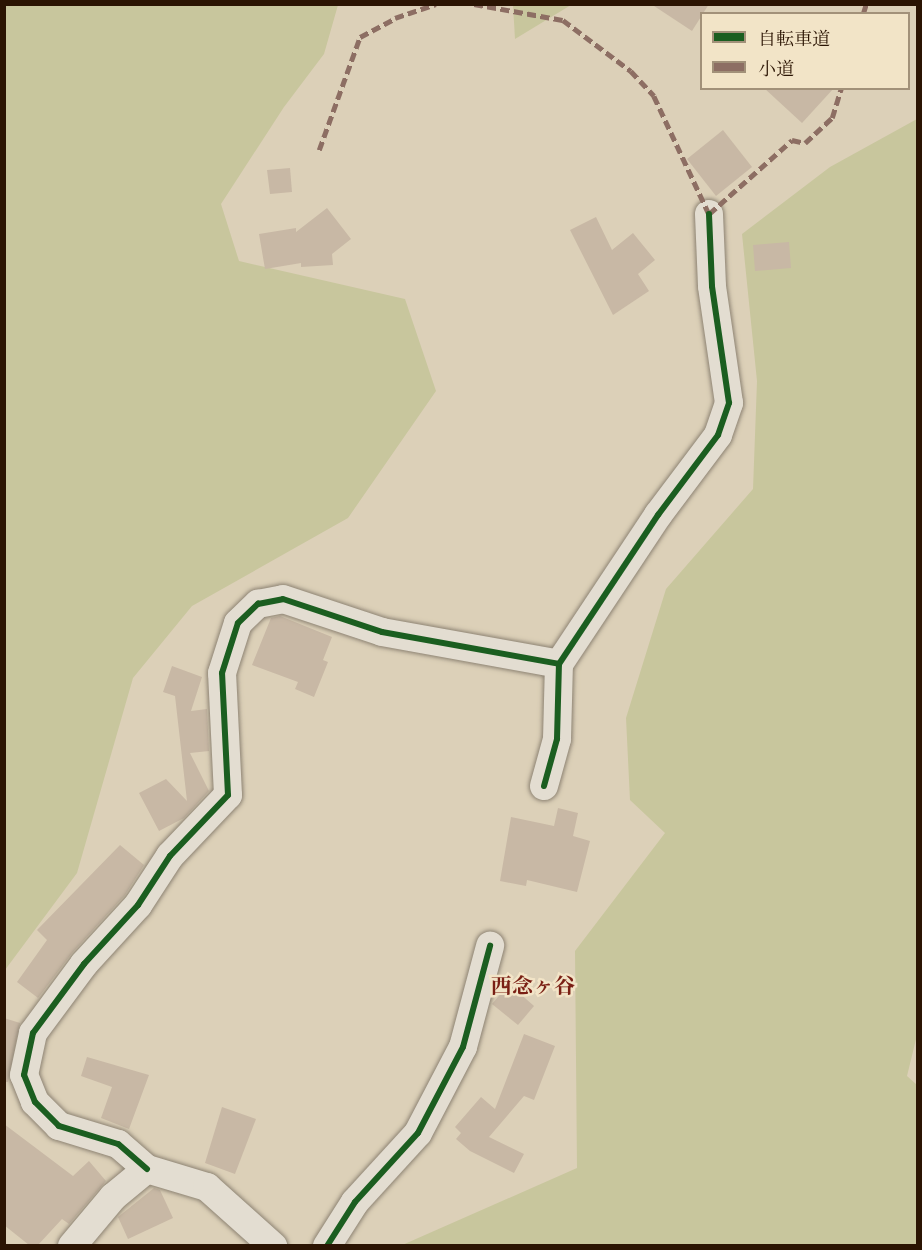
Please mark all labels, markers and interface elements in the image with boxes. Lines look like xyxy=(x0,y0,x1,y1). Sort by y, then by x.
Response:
legend xyxy=(700,12,910,90)
text: 自転車道 xyxy=(758,28,830,51)
text: 小道 xyxy=(758,58,794,81)
district label: 西念ヶ谷 xyxy=(491,974,575,1000)

